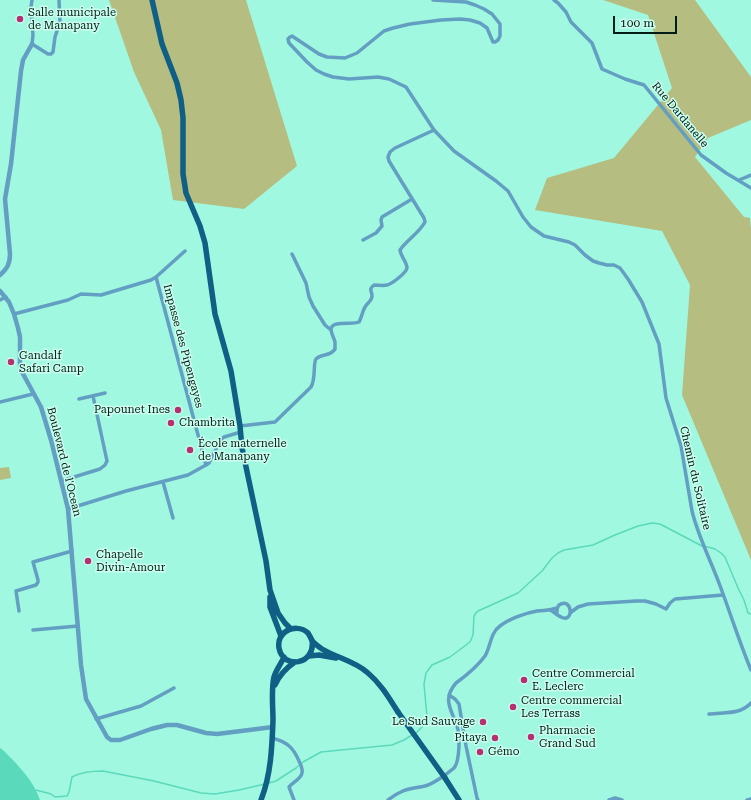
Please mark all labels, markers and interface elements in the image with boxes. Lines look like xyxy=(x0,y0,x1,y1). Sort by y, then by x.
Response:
place label: Salle municipale de Manapany xyxy=(28,6,116,32)
scale bar xyxy=(615,8,679,34)
marker: Salle municipale de Manapany xyxy=(15,14,25,24)
text: 100 m xyxy=(620,16,654,30)
street label: Rue Dardanelle xyxy=(649,80,711,150)
street label: Impasse des Pipengayes xyxy=(160,283,206,409)
place label: Gandalf Safari Camp xyxy=(19,349,84,375)
marker: Gandalf Safari Camp xyxy=(6,357,16,367)
place label: Papounet Ines xyxy=(94,403,170,417)
marker: Papounet Ines xyxy=(173,405,183,415)
street label: Boulevard de l'Ocean xyxy=(44,406,84,518)
place label: Chambrita xyxy=(179,416,235,430)
marker: Chambrita xyxy=(166,418,176,428)
street label: Chemin du Solitaire xyxy=(677,425,713,531)
place label: École maternelle de Manapany xyxy=(198,437,287,463)
marker: École maternelle de Manapany xyxy=(185,445,195,455)
place label: Chapelle Divin-Amour xyxy=(96,548,165,574)
marker: Chapelle Divin-Amour xyxy=(83,556,93,566)
place label: Centre Commercial E. Leclerc xyxy=(532,667,635,693)
marker: Centre Commercial E. Leclerc xyxy=(519,675,529,685)
place label: Centre commercial Les Terrass xyxy=(521,694,622,720)
marker: Centre commercial Les Terrass xyxy=(508,702,518,712)
place label: Le Sud Sauvage xyxy=(392,715,475,729)
marker: Le Sud Sauvage xyxy=(478,717,488,727)
place label: Pharmacie Grand Sud xyxy=(539,724,596,750)
place label: Pitaya xyxy=(454,731,487,745)
marker: Pharmacie Grand Sud xyxy=(526,732,536,742)
marker: Pitaya xyxy=(490,733,500,743)
place label: Gémo xyxy=(488,745,520,759)
marker: Gémo xyxy=(475,747,485,757)

